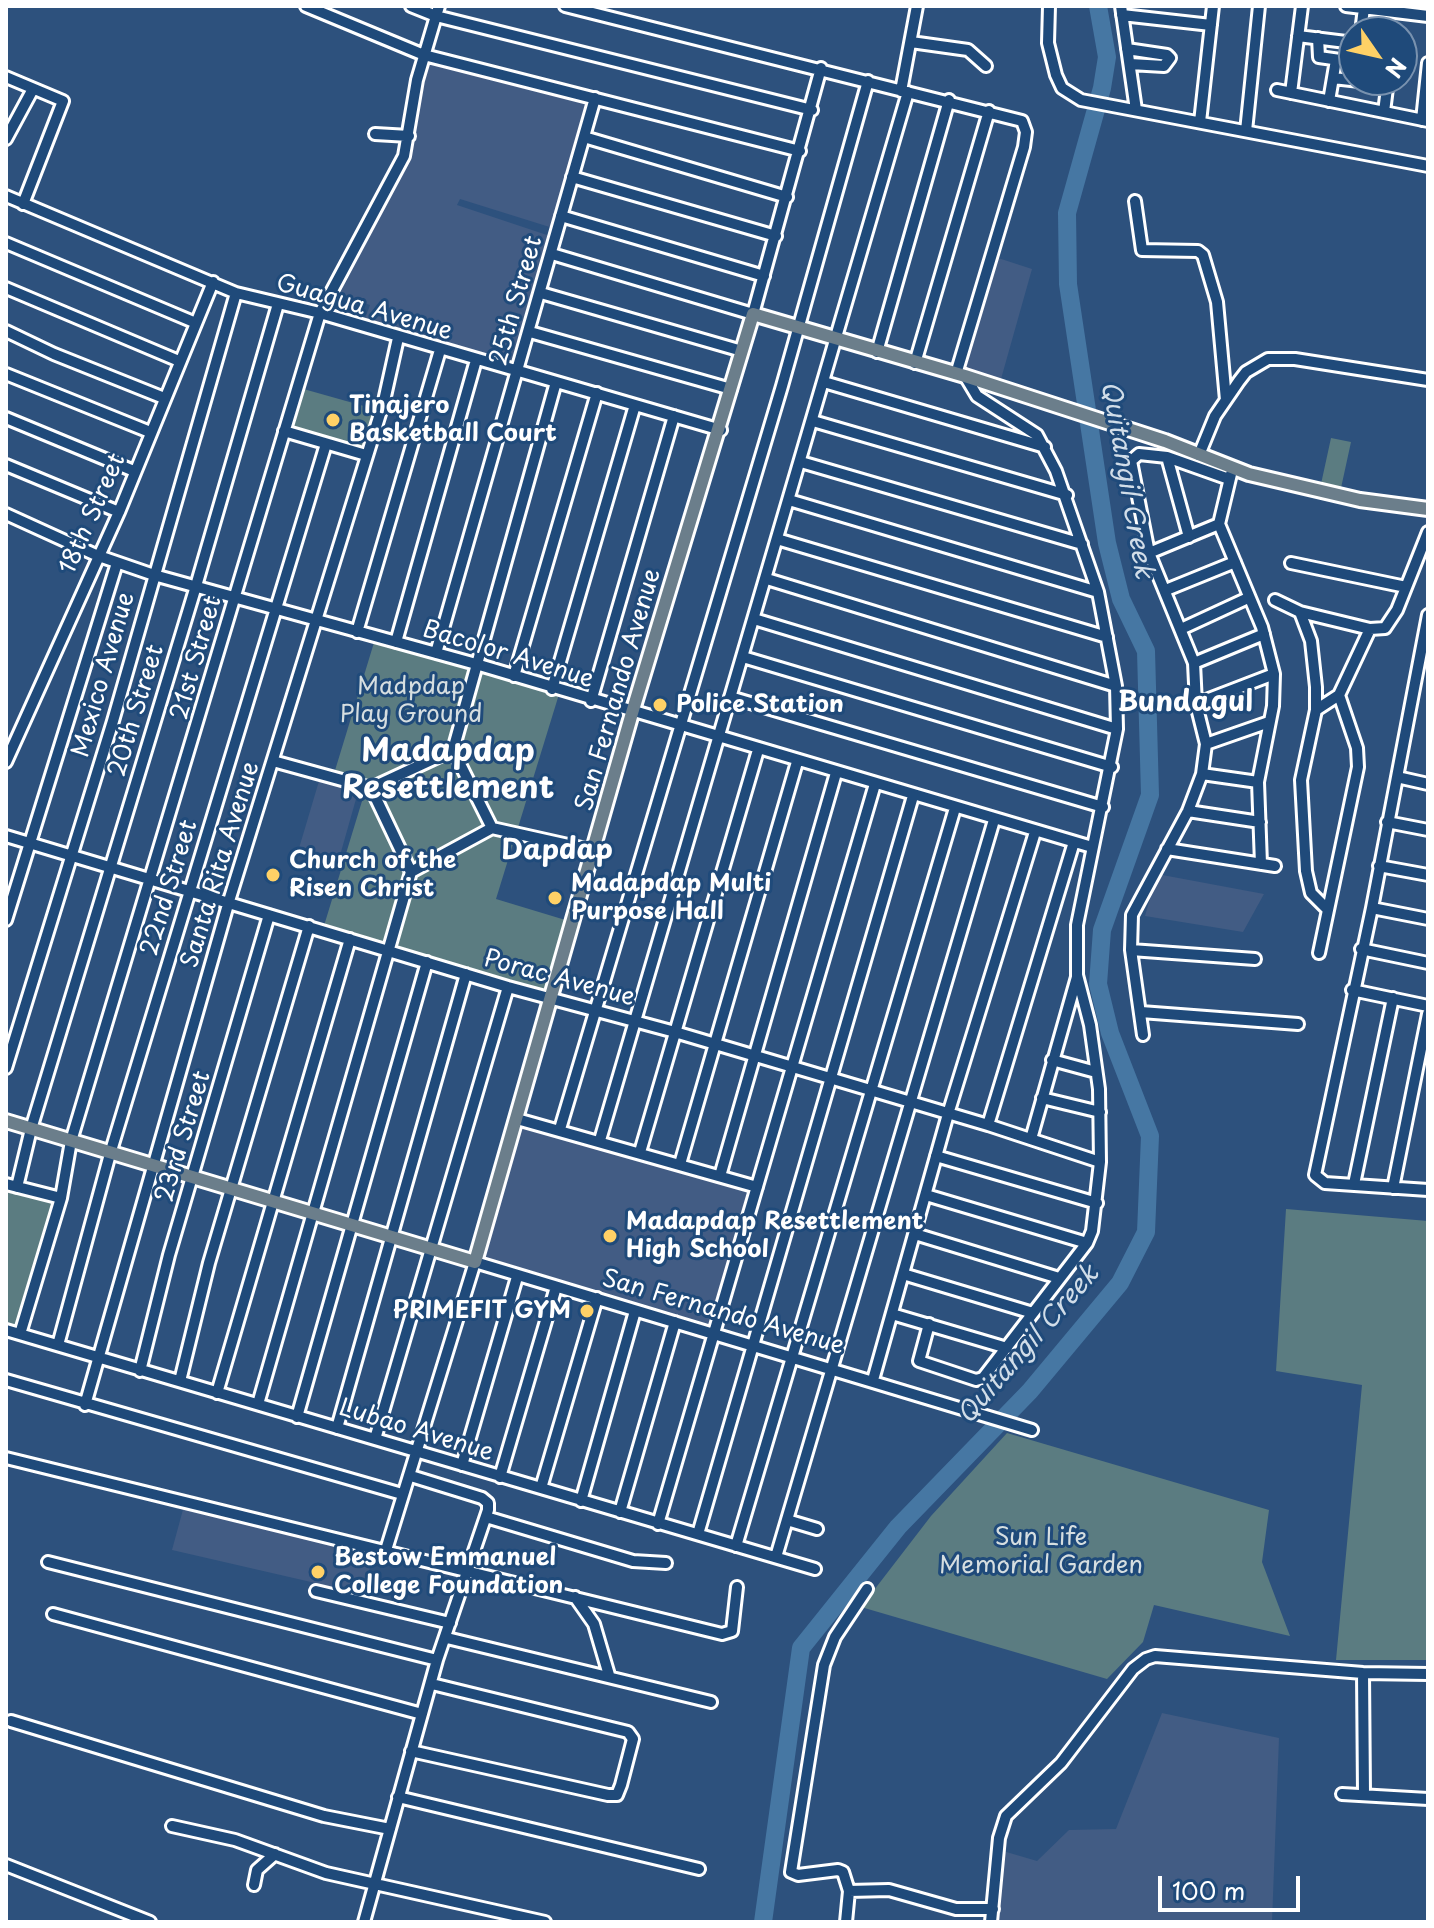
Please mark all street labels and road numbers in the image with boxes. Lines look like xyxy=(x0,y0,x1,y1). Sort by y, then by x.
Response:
street label: 25th Street xyxy=(485,233,549,369)
street label: Guagua Avenue xyxy=(273,269,455,347)
street label: 18th Street xyxy=(54,449,132,579)
street label: San Fernando Avenue xyxy=(571,566,667,814)
street label: Mexico Avenue xyxy=(67,589,141,761)
street label: 21st Street xyxy=(166,593,228,723)
street label: Bacolor Avenue xyxy=(419,615,597,695)
street label: 20th Street xyxy=(103,642,171,780)
street label: Santa Rita Avenue xyxy=(176,758,266,972)
street label: 22nd Street xyxy=(136,817,204,959)
street label: Porac Avenue xyxy=(480,945,638,1013)
street label: 23rd Street xyxy=(150,1068,218,1206)
street label: San Fernando Avenue xyxy=(599,1265,847,1361)
street label: Lubao Avenue xyxy=(335,1394,497,1468)

